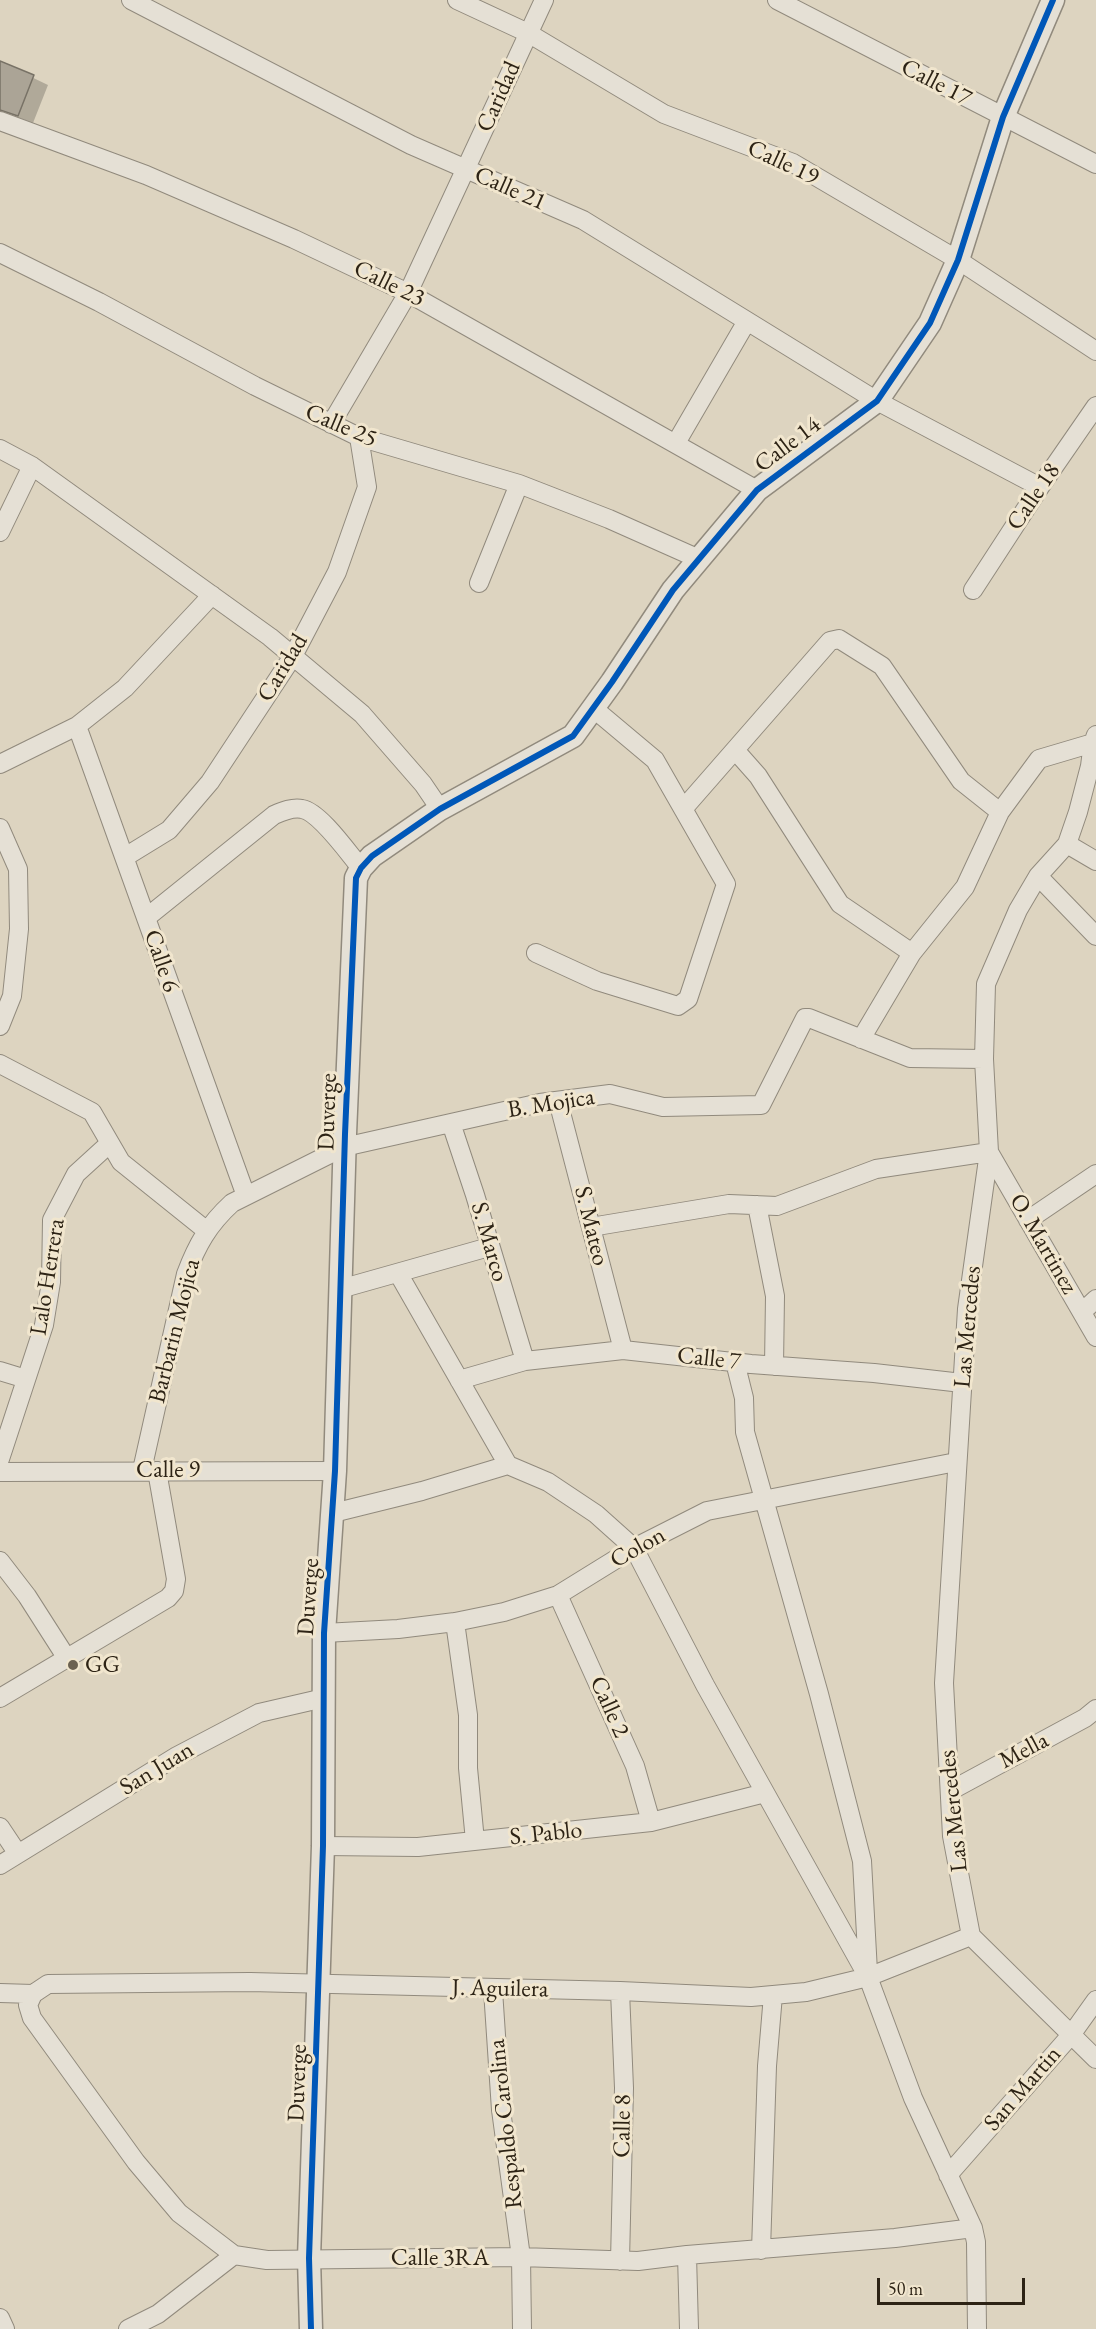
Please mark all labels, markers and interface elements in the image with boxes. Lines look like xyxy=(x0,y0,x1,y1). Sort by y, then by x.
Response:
street label: Calle 17 xyxy=(896,53,976,113)
street label: Caridad xyxy=(471,57,527,137)
street label: Calle 19 xyxy=(743,134,823,192)
street label: Calle 21 xyxy=(470,161,550,217)
street label: Calle 23 xyxy=(349,255,429,313)
street label: Calle 25 xyxy=(301,398,381,454)
street label: Calle 14 xyxy=(749,411,827,479)
street label: Calle 18 xyxy=(1001,458,1067,536)
street label: Caridad xyxy=(252,629,314,707)
street label: Calle 6 xyxy=(137,926,185,996)
street label: Duverge xyxy=(312,1073,344,1151)
street label: B. Mojica xyxy=(505,1083,597,1125)
street label: S. Mateo xyxy=(567,1183,615,1269)
street label: O. Martinez xyxy=(1003,1189,1083,1299)
street label: S. Marco xyxy=(464,1199,514,1285)
street label: Lalo Herrera xyxy=(25,1217,71,1337)
street label: Barbarin Mojica xyxy=(143,1256,207,1406)
street label: Las Mercedes xyxy=(948,1265,988,1389)
street label: Calle 7 xyxy=(676,1341,742,1377)
street label: Calle 9 xyxy=(136,1456,200,1484)
street label: Colon xyxy=(605,1521,671,1575)
street label: Duverge xyxy=(292,1557,326,1637)
place label: GG xyxy=(85,1651,120,1679)
marker: GG xyxy=(66,1658,80,1672)
street label: Calle 2 xyxy=(583,1672,635,1742)
street label: Mella xyxy=(994,1726,1054,1776)
street label: San Juan xyxy=(115,1736,199,1802)
street label: Las Mercedes xyxy=(933,1749,975,1873)
street label: S. Pablo xyxy=(508,1816,584,1852)
street label: J. Aguilera xyxy=(451,1974,549,2004)
street label: Respaldo Carolina xyxy=(483,2038,529,2210)
street label: San Martin xyxy=(978,2041,1068,2137)
street label: Duverge xyxy=(282,2044,314,2122)
street label: Calle 8 xyxy=(608,2094,638,2158)
street label: Calle 3RA xyxy=(391,2244,489,2272)
scale bar xyxy=(880,2266,1028,2304)
text: 50 m xyxy=(888,2277,923,2300)

